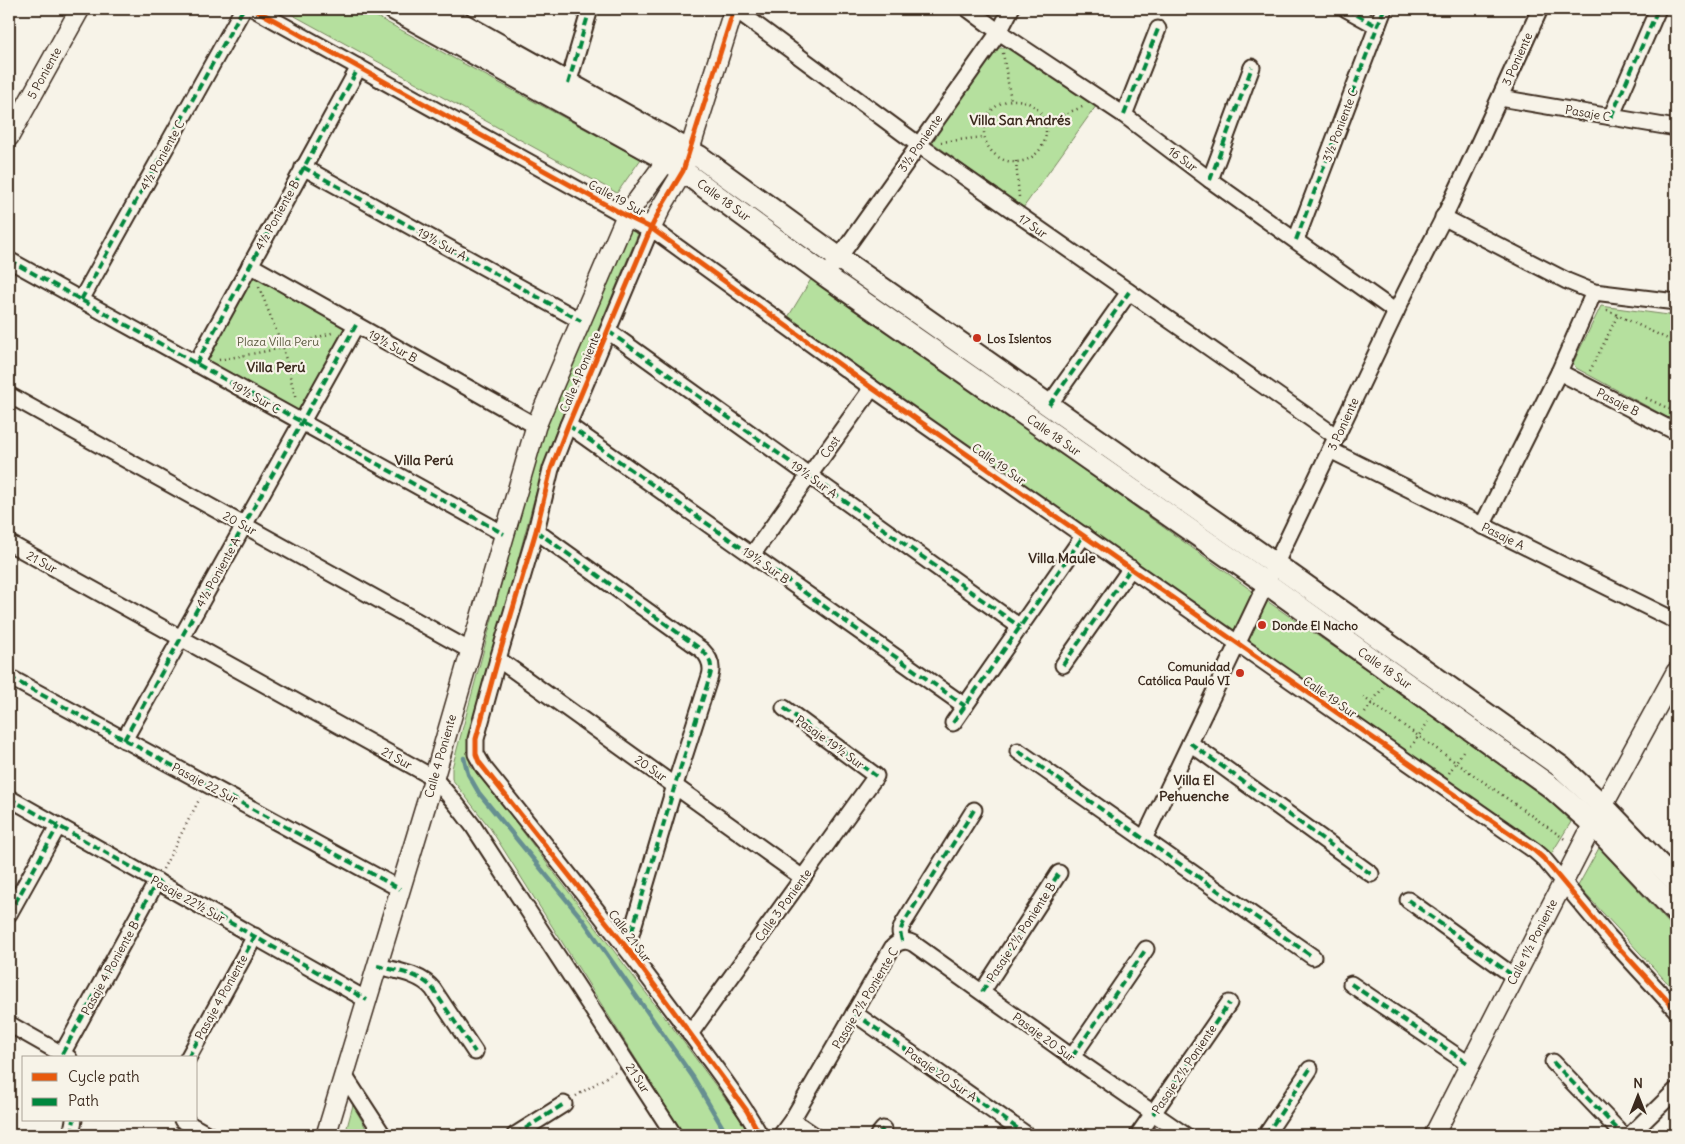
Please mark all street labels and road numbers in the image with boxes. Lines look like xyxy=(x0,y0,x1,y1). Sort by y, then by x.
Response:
street label: 3 Poniente xyxy=(1499,30,1535,88)
street label: 5 Poniente xyxy=(24,45,64,101)
street label: 3½ Poniente C xyxy=(1319,86,1361,164)
street label: Pasaje C xyxy=(1564,102,1612,124)
street label: 3½ Poniente xyxy=(895,111,945,175)
street label: 4½ Poniente C xyxy=(137,117,187,193)
street label: 16 Sur xyxy=(1165,143,1201,175)
street label: Calle 18 Sur xyxy=(694,176,754,224)
street label: 4½ Poniente B xyxy=(252,177,302,253)
street label: Calle 19 Sur xyxy=(586,177,648,219)
street label: 17 Sur xyxy=(1016,211,1051,241)
street label: 19½ Sur A xyxy=(415,224,469,264)
street label: 19½ Sur B xyxy=(366,326,420,366)
street label: Calle 4 Poniente xyxy=(556,329,604,415)
street label: 19½ Sur C xyxy=(229,377,283,417)
street label: Pasaje B xyxy=(1594,385,1642,419)
street label: 3 Poniente xyxy=(1324,395,1362,453)
street label: Calle 18 Sur xyxy=(1024,411,1084,459)
street label: Cost xyxy=(817,433,843,461)
street label: Calle 19 Sur xyxy=(969,440,1029,488)
street label: 19½ Sur A xyxy=(788,457,840,501)
street label: 20 Sur xyxy=(221,508,259,538)
street label: Pasaje A xyxy=(1479,519,1527,553)
street label: 4½ Poniente A xyxy=(193,534,244,610)
street label: 19½ Sur B xyxy=(740,543,793,587)
street label: 21 Sur xyxy=(24,547,60,577)
street label: Calle 18 Sur xyxy=(1355,644,1415,692)
street label: Calle 19 Sur xyxy=(1300,673,1360,721)
street label: Pasaje 19½ Sur xyxy=(793,712,867,772)
street label: Calle 4 Poniente xyxy=(421,713,459,799)
street label: 21 Sur xyxy=(379,743,415,773)
street label: 20 Sur xyxy=(632,752,670,784)
street label: Pasaje 22 Sur xyxy=(169,759,241,807)
street label: Calle 3 Poniente xyxy=(752,866,814,944)
street label: Pasaje 22½ Sur xyxy=(148,872,228,926)
street label: Pasaje 2½ Poniente B xyxy=(983,879,1059,985)
street label: Calle 1½ Poniente xyxy=(1504,897,1560,987)
street label: Calle 21 Sur xyxy=(605,907,655,965)
street label: Pasaje 4 Poniente B xyxy=(78,918,142,1018)
street label: Pasaje 2½ Poniente C xyxy=(829,945,901,1051)
street label: Pasaje 4 Poniente xyxy=(191,952,251,1042)
street label: Pasaje 20 Sur xyxy=(1010,1009,1078,1065)
street label: Pasaje 2½ Poniente xyxy=(1148,1021,1220,1117)
street label: Pasaje 20 Sur A xyxy=(902,1044,980,1105)
street label: 21 Sur xyxy=(623,1060,653,1096)

